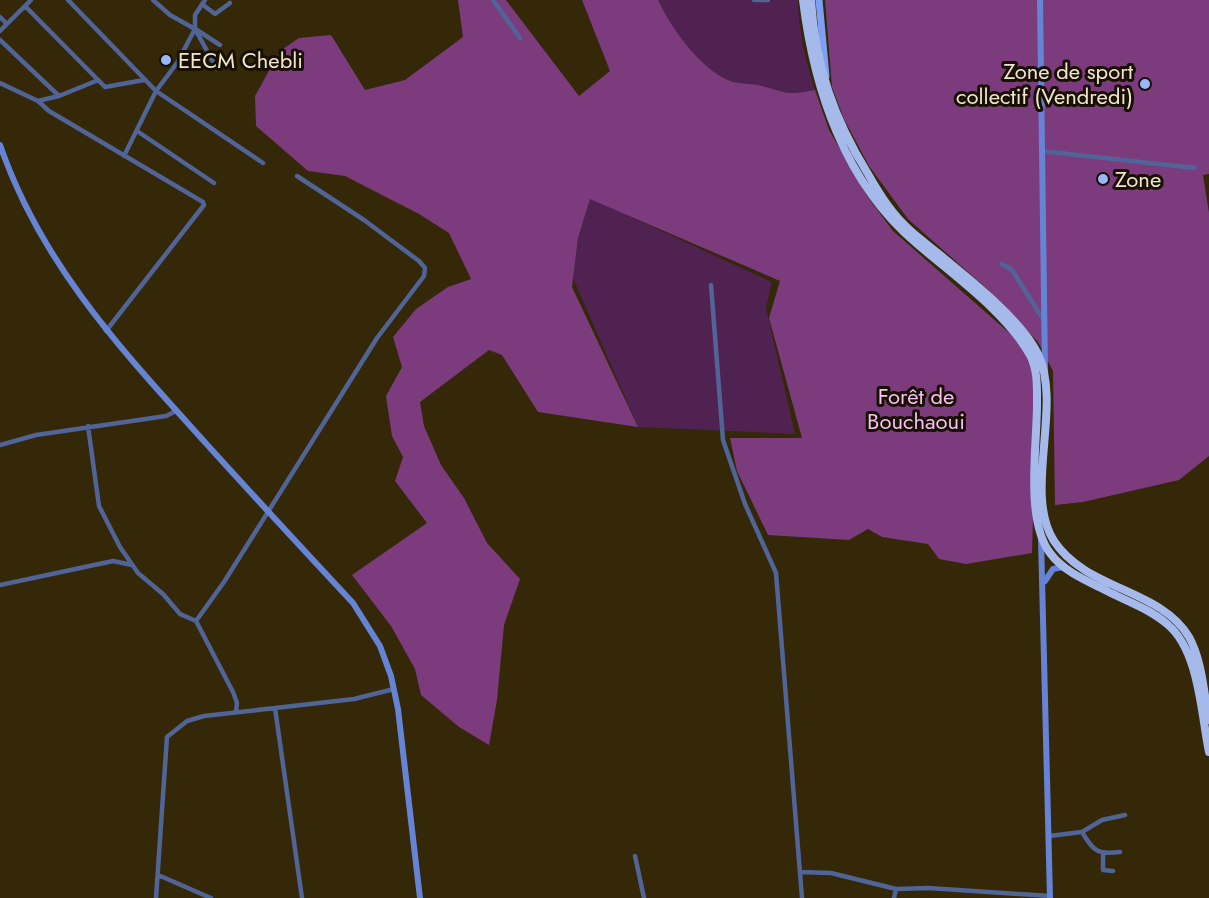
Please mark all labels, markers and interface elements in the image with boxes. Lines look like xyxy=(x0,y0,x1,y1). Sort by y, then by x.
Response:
place label: EECM Chebli xyxy=(178,44,303,76)
marker: EECM Chebli xyxy=(159,53,173,67)
place label: Zone de sport collectif (Vendredi) xyxy=(956,55,1134,112)
marker: Zone de sport collectif (Vendredi) xyxy=(1138,77,1152,91)
place label: Zone xyxy=(1115,163,1161,195)
marker: Zone xyxy=(1096,172,1110,186)
park label: Forêt de Bouchaoui xyxy=(867,380,965,437)

